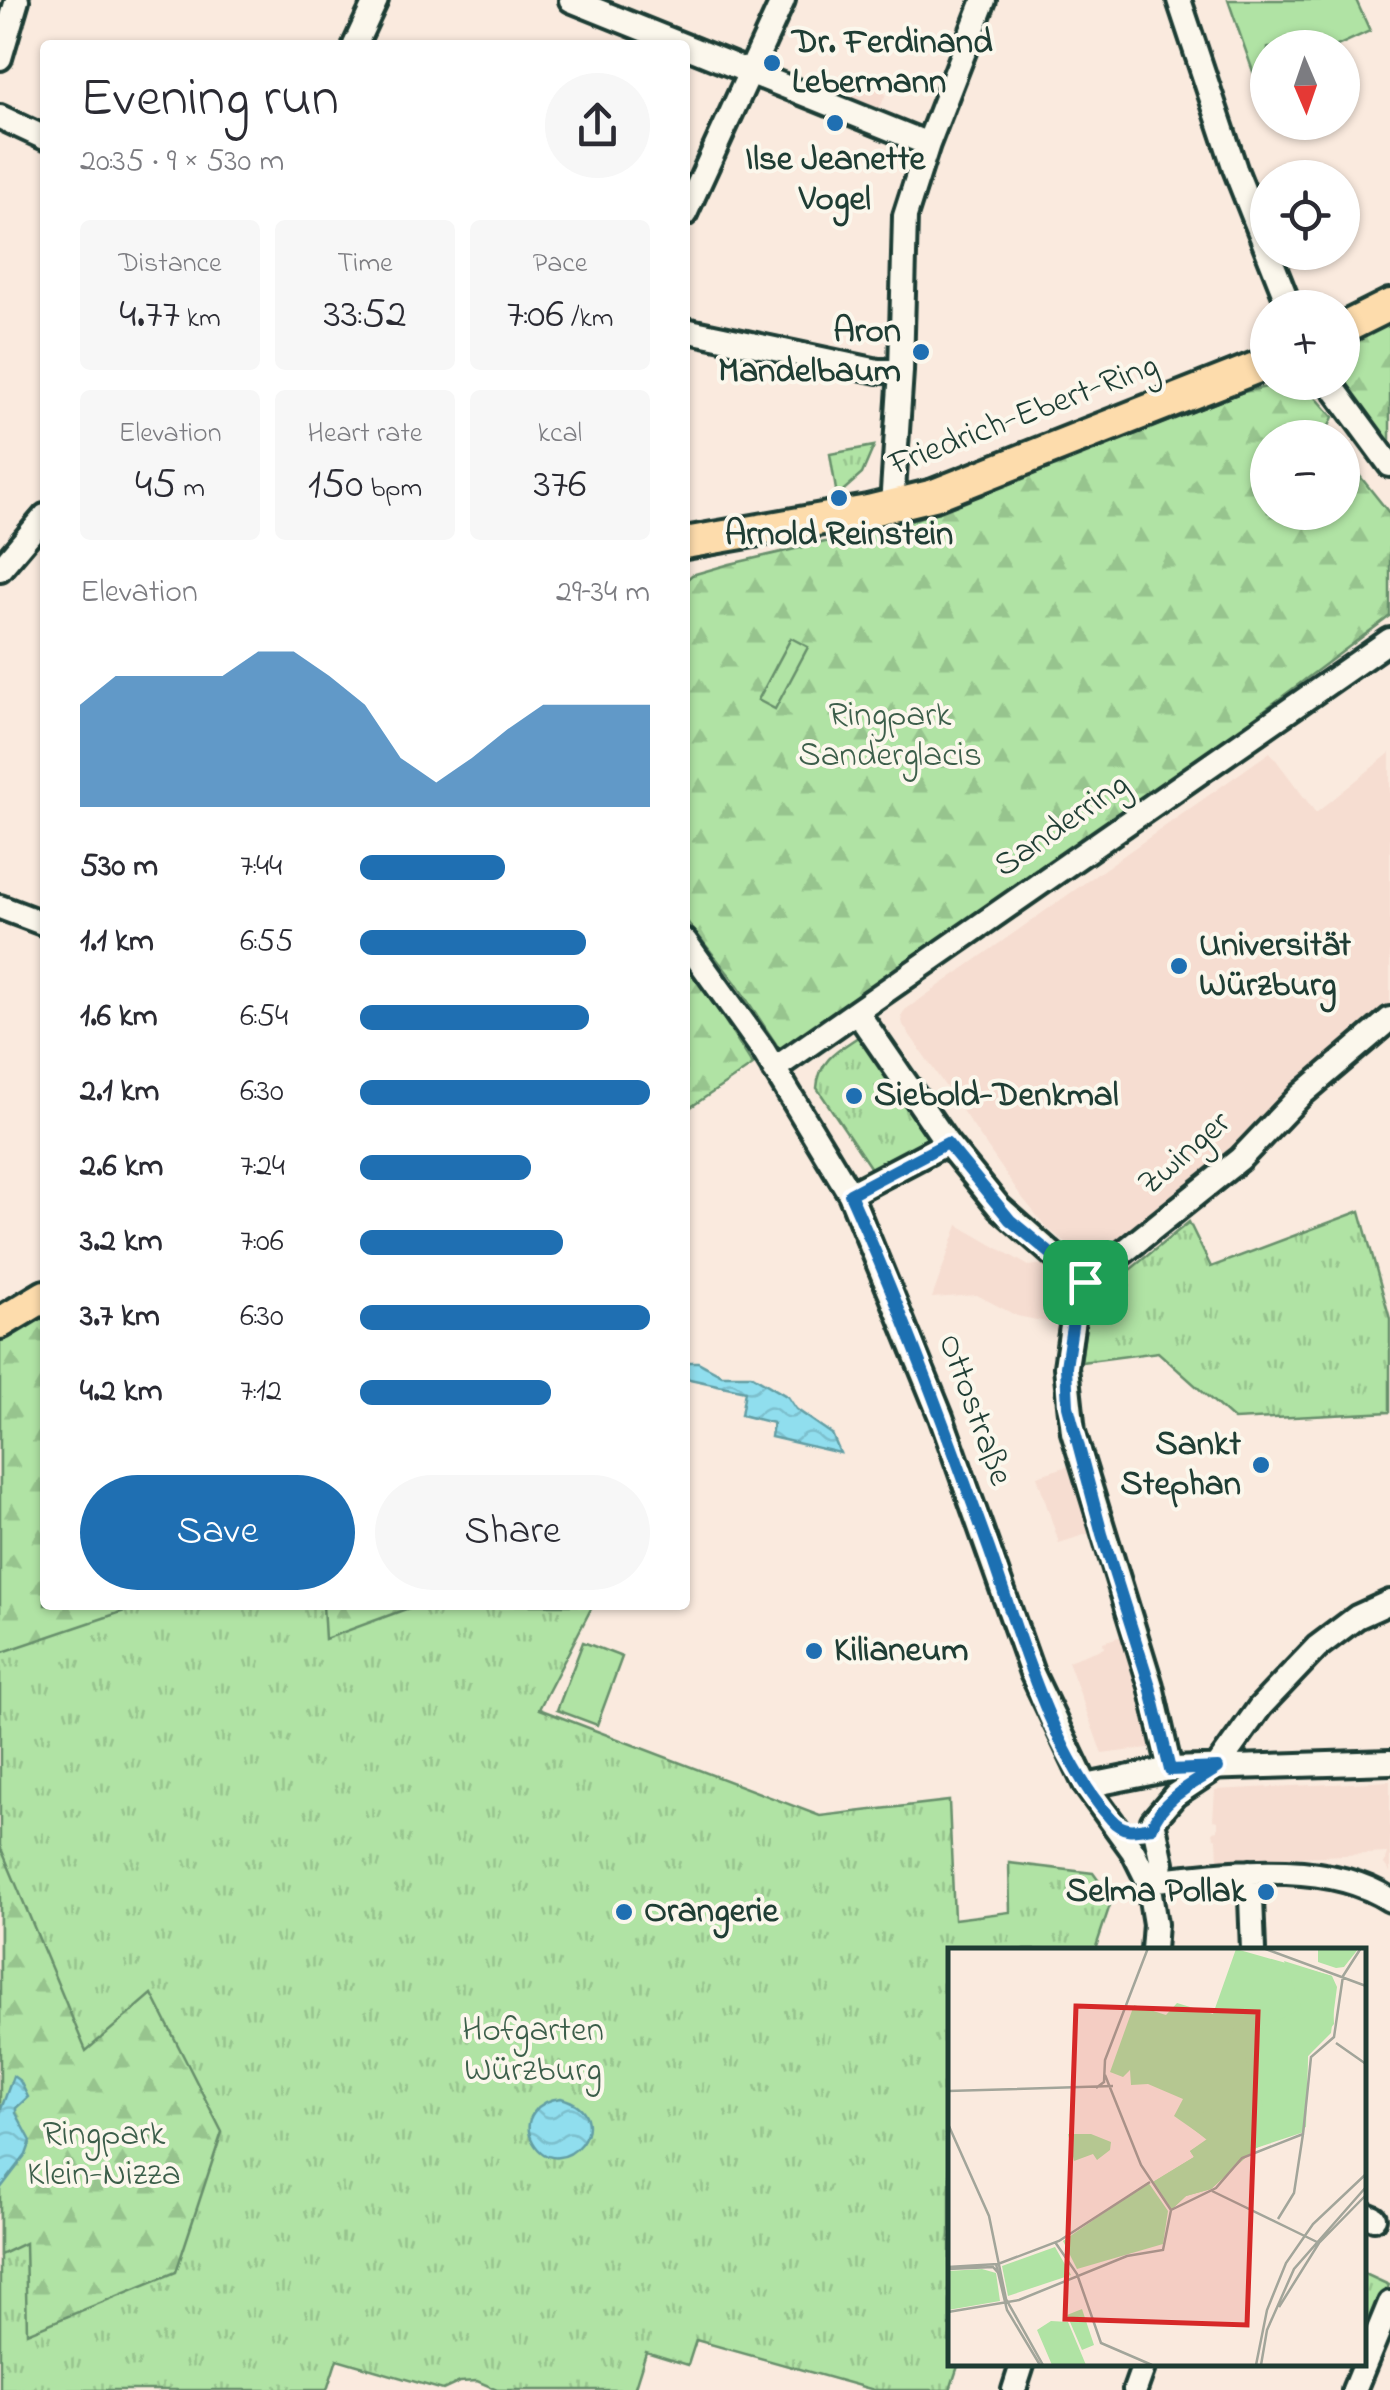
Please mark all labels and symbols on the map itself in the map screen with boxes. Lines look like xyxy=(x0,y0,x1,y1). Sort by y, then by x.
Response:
place label: Dr. Ferdinand Lebermann xyxy=(790,18,993,109)
north arrow xyxy=(1250,30,1360,140)
marker: Dr. Ferdinand Lebermann xyxy=(761,52,783,74)
marker: Ilse Jeanette Vogel xyxy=(824,112,846,134)
place label: Ilse Jeanette Vogel xyxy=(745,135,926,227)
place label: Aron Mandelbaum xyxy=(718,307,901,398)
street label: Friedrich-Ebert-Ring xyxy=(881,341,1166,491)
marker: Aron Mandelbaum xyxy=(910,341,932,363)
marker: Arnold Reinstein xyxy=(828,487,850,509)
place label: Arnold Reinstein xyxy=(725,510,953,561)
park label: Ringpark Sanderglacis xyxy=(798,691,982,782)
street label: Sanderring xyxy=(984,761,1140,891)
place label: Universität Würzburg xyxy=(1199,921,1351,1013)
marker: Universität Würzburg xyxy=(1168,955,1190,977)
place label: Siebold-Denkmal xyxy=(874,1071,1119,1122)
marker: Siebold-Denkmal xyxy=(843,1085,865,1107)
street label: Zwinger xyxy=(1127,1099,1243,1209)
pin xyxy=(1043,1240,1128,1325)
street label: Ottostraße xyxy=(923,1327,1025,1493)
place label: Sankt Stephan xyxy=(1120,1420,1241,1511)
marker: Sankt Stephan xyxy=(1250,1454,1272,1476)
place label: Kilianeum xyxy=(834,1626,968,1677)
marker: Kilianeum xyxy=(803,1640,825,1662)
place label: Selma Pollak xyxy=(1066,1867,1247,1918)
marker: Selma Pollak xyxy=(1255,1881,1277,1903)
place label: Orangerie xyxy=(644,1887,780,1939)
marker: Orangerie xyxy=(613,1901,635,1923)
inset map xyxy=(948,1948,1365,2365)
park label: Hofgarten Würzburg xyxy=(462,2006,604,2097)
park label: Ringpark Klein-Nizza xyxy=(27,2110,181,2201)

